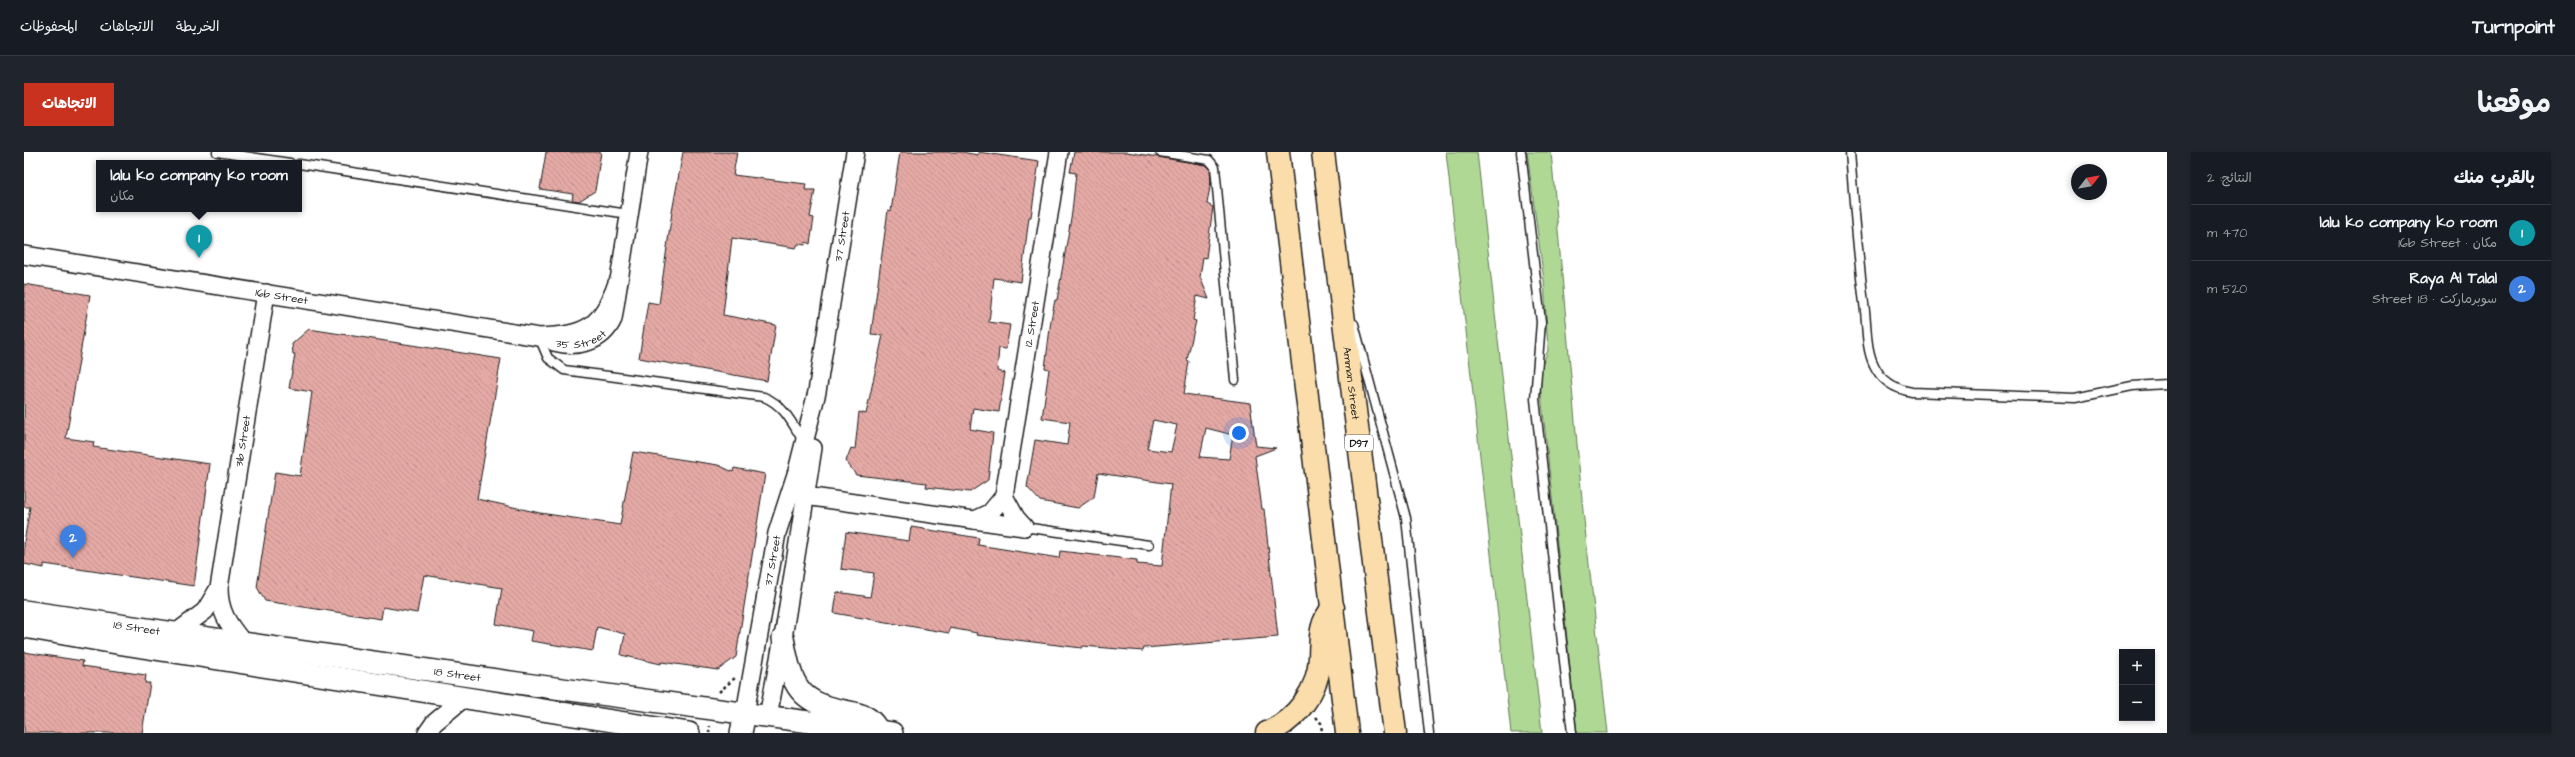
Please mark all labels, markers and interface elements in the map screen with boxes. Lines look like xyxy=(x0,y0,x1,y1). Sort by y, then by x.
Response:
text: Turnpoint xyxy=(2472,14,2555,41)
text: المحفوظات xyxy=(20,17,78,37)
text: الاتجاهات xyxy=(100,17,154,37)
text: الخريطة xyxy=(176,17,219,37)
button: الاتجاهات xyxy=(24,83,114,126)
text: موقعنا xyxy=(2477,84,2551,123)
popup xyxy=(96,160,302,212)
north arrow xyxy=(2071,164,2107,200)
text: lalu ko company ko room xyxy=(110,165,288,186)
text: بالقرب منك xyxy=(2454,166,2535,190)
text: النتائج: 2 xyxy=(2207,169,2252,187)
text: مكان xyxy=(110,187,134,205)
street label: 37 Street xyxy=(831,210,854,263)
text: lalu ko company ko room xyxy=(2320,212,2497,233)
text: 470 m xyxy=(2207,224,2247,242)
text: 1 xyxy=(2521,224,2523,242)
pin: 1 xyxy=(186,225,212,258)
text: مكان · 16b Street xyxy=(2398,234,2497,252)
text: Raya Al Talal xyxy=(2410,268,2497,289)
text: 520 m xyxy=(2207,280,2247,298)
text: 2 xyxy=(2518,280,2526,298)
street label: 16b Street xyxy=(254,285,310,308)
text: سوبرماركت · 18 Street xyxy=(2372,290,2497,308)
street label: 12 Street xyxy=(1021,299,1043,348)
street label: 35 Street xyxy=(555,326,610,352)
street label: Amman Street xyxy=(1339,346,1363,421)
street label: 31b Street xyxy=(231,414,254,468)
your location xyxy=(1229,423,1249,443)
road number: D97 xyxy=(1345,435,1373,451)
pin: 2 xyxy=(60,525,86,558)
street label: 37 Street xyxy=(761,534,785,587)
street label: 18 Street xyxy=(112,617,162,639)
map controls xyxy=(2119,649,2155,721)
button: + xyxy=(2119,649,2155,685)
street label: 18 Street xyxy=(433,664,482,686)
button: − xyxy=(2119,685,2155,721)

